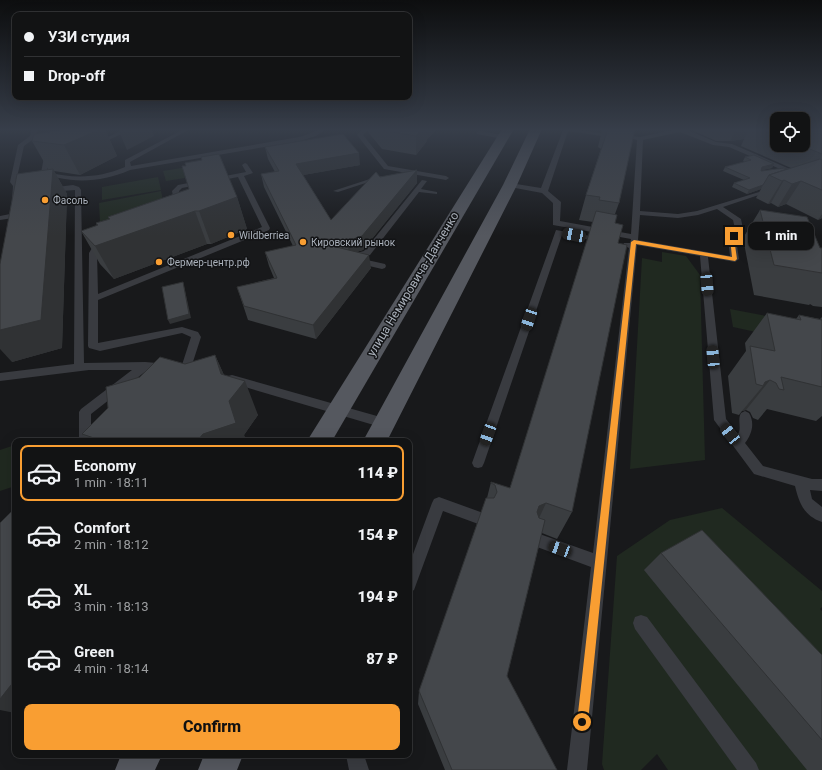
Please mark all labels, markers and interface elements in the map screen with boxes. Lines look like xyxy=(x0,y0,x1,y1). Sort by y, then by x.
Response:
text: УЗИ студия xyxy=(48,28,130,46)
text: Drop-off xyxy=(48,67,105,85)
map controls xyxy=(770,112,810,152)
button: locate xyxy=(770,112,810,152)
place label: Фасоль xyxy=(53,194,88,206)
marker: Фасоль xyxy=(40,195,50,205)
street label: улица Немировича-Данченко xyxy=(364,209,462,359)
callout: 1 min xyxy=(748,222,814,250)
car xyxy=(561,227,587,243)
route end xyxy=(725,227,743,245)
text: 1 min xyxy=(765,228,797,243)
marker: Wildberriea xyxy=(226,230,236,240)
place label: Wildberriea xyxy=(239,230,289,241)
marker: Кировский рынок xyxy=(298,237,308,247)
place label: Кировский рынок xyxy=(311,237,396,248)
place label: Фермер-центр.рф xyxy=(167,256,250,268)
marker: Фермер-центр.рф xyxy=(154,257,164,267)
car xyxy=(700,272,714,296)
car xyxy=(519,306,539,332)
car xyxy=(706,345,720,369)
car xyxy=(478,421,498,447)
car xyxy=(718,421,742,447)
icon: car xyxy=(26,455,62,491)
text: Economy xyxy=(74,457,136,475)
text: 114 ₽ xyxy=(358,464,398,482)
text: 1 min · 18:11 xyxy=(74,475,149,490)
icon: car xyxy=(26,517,62,553)
text: Comfort xyxy=(74,519,130,537)
text: 154 ₽ xyxy=(358,526,398,544)
text: 2 min · 18:12 xyxy=(74,537,149,552)
car xyxy=(547,539,573,559)
icon: car xyxy=(26,579,62,615)
text: XL xyxy=(74,581,92,599)
text: 194 ₽ xyxy=(358,588,398,606)
text: 3 min · 18:13 xyxy=(74,599,149,614)
icon: car xyxy=(26,641,62,677)
text: Green xyxy=(74,643,114,661)
text: 87 ₽ xyxy=(366,650,398,668)
text: 4 min · 18:14 xyxy=(74,661,149,676)
button: Confirm xyxy=(24,704,400,750)
route start xyxy=(573,713,591,731)

